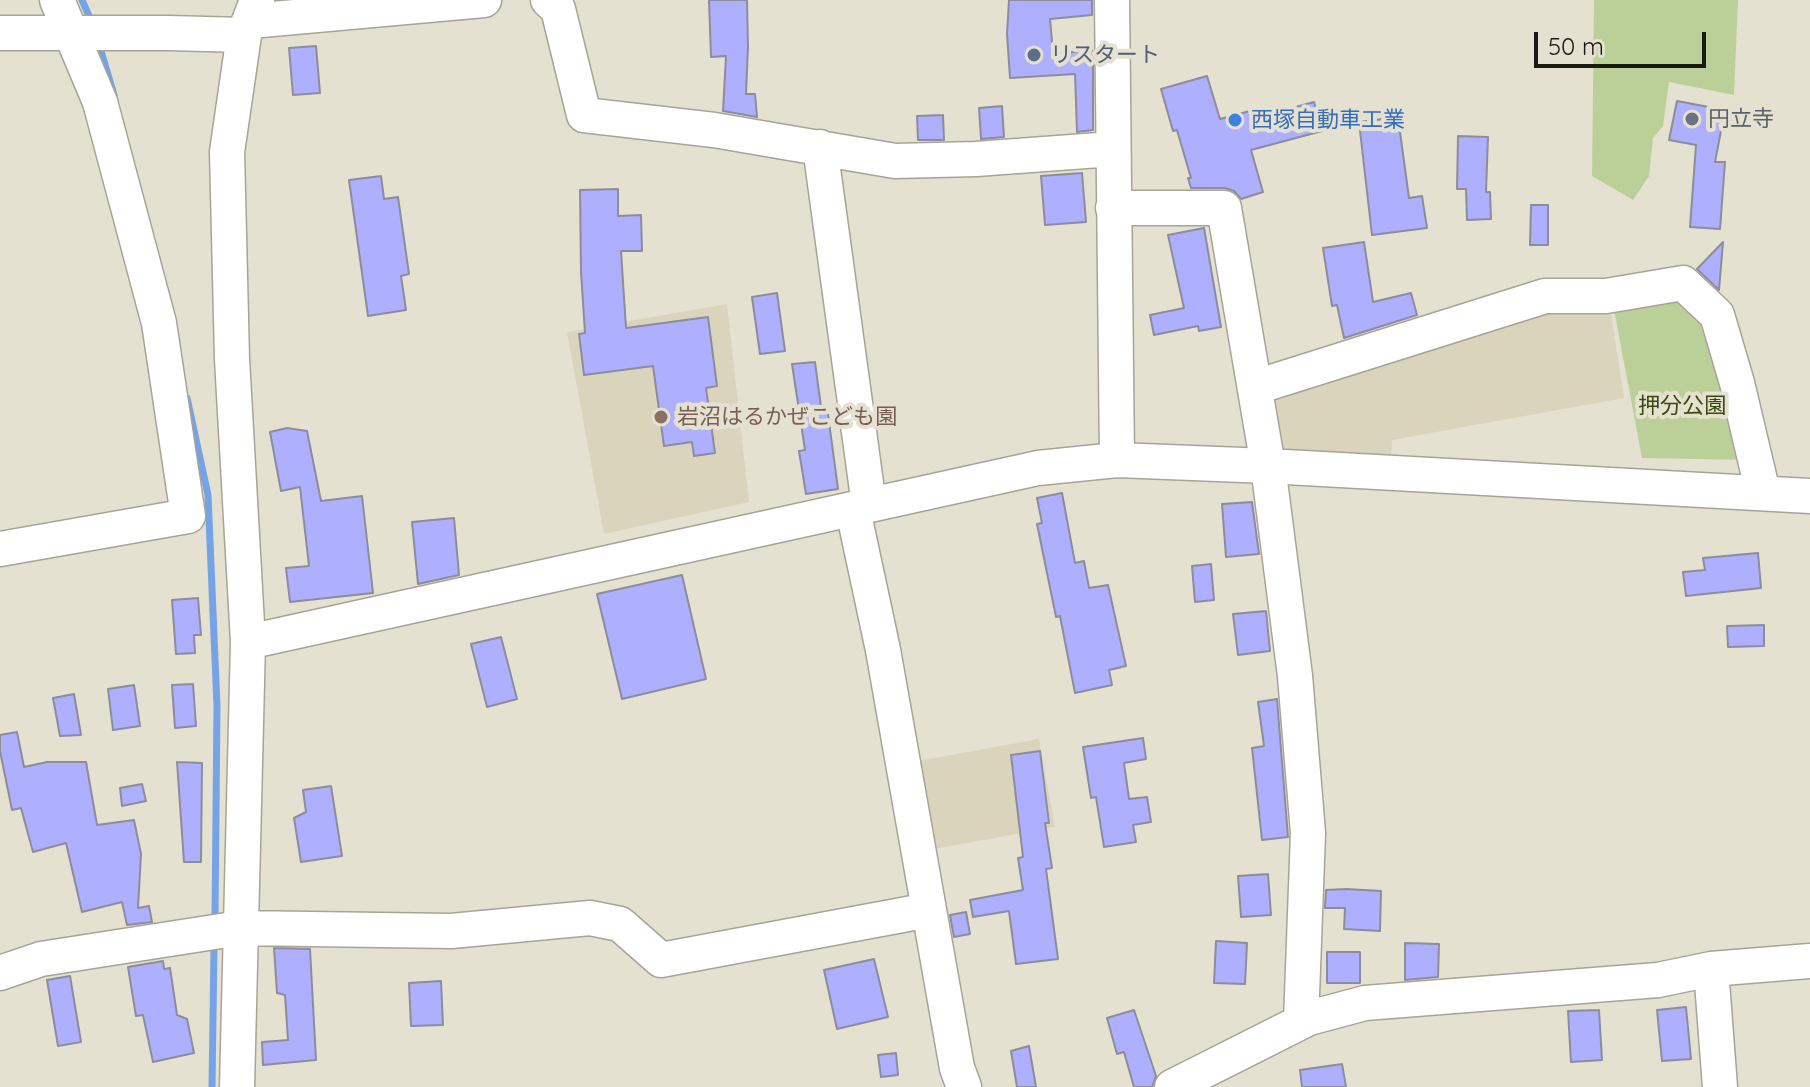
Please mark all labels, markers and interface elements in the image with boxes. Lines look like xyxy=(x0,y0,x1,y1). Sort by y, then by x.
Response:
scale bar xyxy=(1538,16,1710,66)
text: 50 m xyxy=(1548,31,1604,61)
place label: リスタート xyxy=(1050,42,1160,68)
marker: リスタート xyxy=(1025,46,1043,64)
place label: 円立寺 xyxy=(1708,106,1774,132)
place label: 西塚自動車工業 xyxy=(1251,107,1405,133)
marker: 円立寺 xyxy=(1683,110,1701,128)
marker: 西塚自動車工業 xyxy=(1226,111,1244,129)
park label: 押分公園 xyxy=(1638,393,1726,419)
place label: 岩沼はるかぜこども園 xyxy=(677,404,897,430)
marker: 岩沼はるかぜこども園 xyxy=(652,408,670,426)

